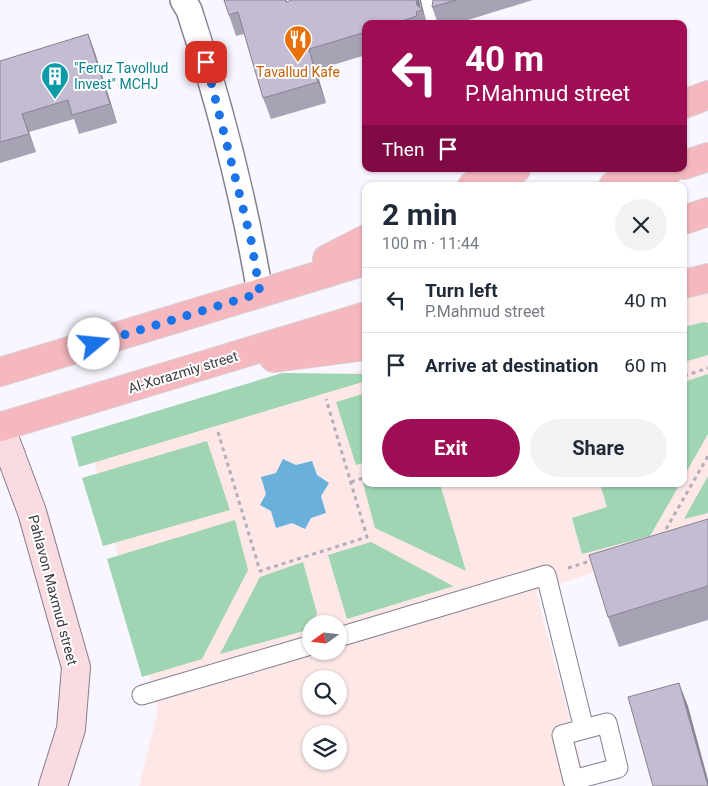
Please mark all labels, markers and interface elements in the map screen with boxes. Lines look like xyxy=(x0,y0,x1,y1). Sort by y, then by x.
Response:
restaurant icon: Tavallud Kafe xyxy=(283,24,313,63)
text: 40 m xyxy=(465,39,544,80)
icon: left xyxy=(382,40,447,105)
pin xyxy=(185,41,227,83)
icon: arrive xyxy=(192,48,220,76)
place label: "Feruz Tavollud Invest" MCHJ xyxy=(74,60,168,92)
building icon: "Feruz Tavollud Invest" MCHJ xyxy=(40,61,70,100)
place label: Tavallud Kafe xyxy=(256,64,340,80)
text: P.Mahmud street xyxy=(465,81,630,106)
icon: arrive xyxy=(434,135,462,163)
text: Then xyxy=(382,138,424,161)
text: 2 min xyxy=(382,197,457,232)
button: close xyxy=(615,199,667,251)
text: 100 m · 11:44 xyxy=(382,234,479,253)
text: Turn left xyxy=(425,279,498,302)
icon: left xyxy=(382,286,410,314)
text: 40 m xyxy=(624,289,667,312)
text: P.Mahmud street xyxy=(425,302,545,321)
position arrow xyxy=(67,317,119,369)
street label: Al-Xorazmiy street xyxy=(126,348,240,396)
icon: arrive xyxy=(382,351,410,379)
text: Arrive at destination xyxy=(425,354,598,377)
text: 60 m xyxy=(624,354,667,377)
button: Exit xyxy=(382,419,520,477)
button: Share xyxy=(530,419,667,477)
street label: Pahlavon Maxmud street xyxy=(25,513,81,667)
north arrow xyxy=(302,615,348,660)
map controls xyxy=(302,615,347,770)
button: search xyxy=(302,670,347,715)
button: layers xyxy=(302,725,347,770)

